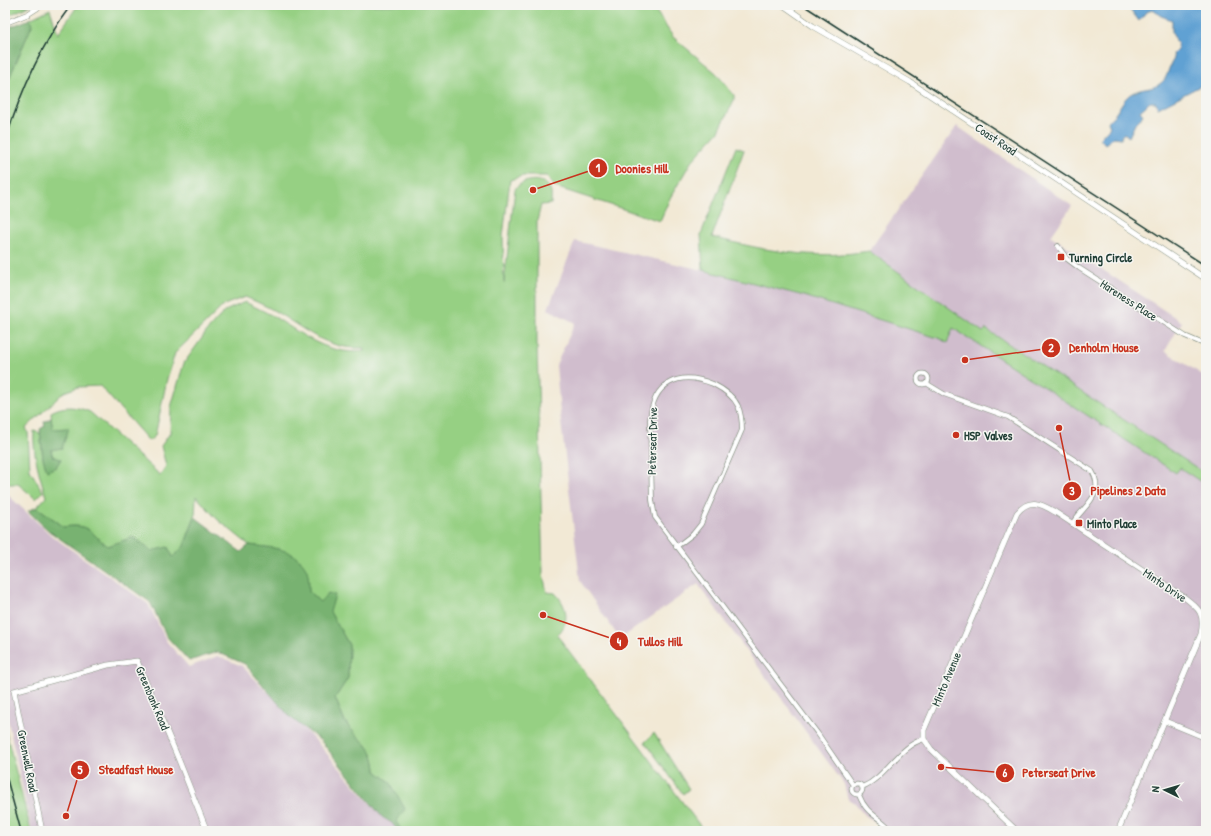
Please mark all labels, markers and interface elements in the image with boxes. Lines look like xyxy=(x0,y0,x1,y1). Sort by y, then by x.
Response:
street label: Coast Road xyxy=(972,119,1021,159)
callout: Doonies Hill xyxy=(588,156,677,181)
text: 1 xyxy=(596,159,601,176)
text: Doonies Hill xyxy=(615,159,669,177)
place label: Turning Circle xyxy=(1068,249,1132,267)
marker: Turning Circle xyxy=(1056,252,1066,262)
street label: Hareness Place xyxy=(1097,275,1161,325)
callout: Denholm House xyxy=(1041,335,1147,360)
text: Denholm House xyxy=(1069,338,1140,356)
text: 2 xyxy=(1048,339,1054,356)
street label: Peterseat Drive xyxy=(643,407,661,475)
place label: HSP Valves xyxy=(964,427,1013,444)
marker: HSP Valves xyxy=(951,430,961,440)
callout: Pipelines 2 Data xyxy=(1062,478,1173,503)
text: Pipelines 2 Data xyxy=(1090,481,1167,500)
text: 3 xyxy=(1069,482,1075,499)
place label: Minto Place xyxy=(1087,515,1137,532)
marker: Minto Place xyxy=(1074,518,1084,528)
street label: Minto Drive xyxy=(1140,564,1190,606)
callout: Tullos Hill xyxy=(609,629,690,654)
text: Tullos Hill xyxy=(637,632,683,650)
text: 4 xyxy=(617,633,622,650)
street label: Minto Avenue xyxy=(927,649,965,709)
street label: Greenbank Road xyxy=(132,663,174,733)
street label: Greenwell Road xyxy=(14,728,42,794)
callout: Steadfast House xyxy=(70,757,181,782)
text: Steadfast House xyxy=(99,760,174,778)
callout: Peterseat Drive xyxy=(995,760,1104,785)
text: 5 xyxy=(77,761,83,778)
text: Peterseat Drive xyxy=(1022,763,1096,781)
text: 6 xyxy=(1003,764,1008,781)
north arrow xyxy=(1145,770,1185,810)
text: N xyxy=(1148,785,1162,793)

